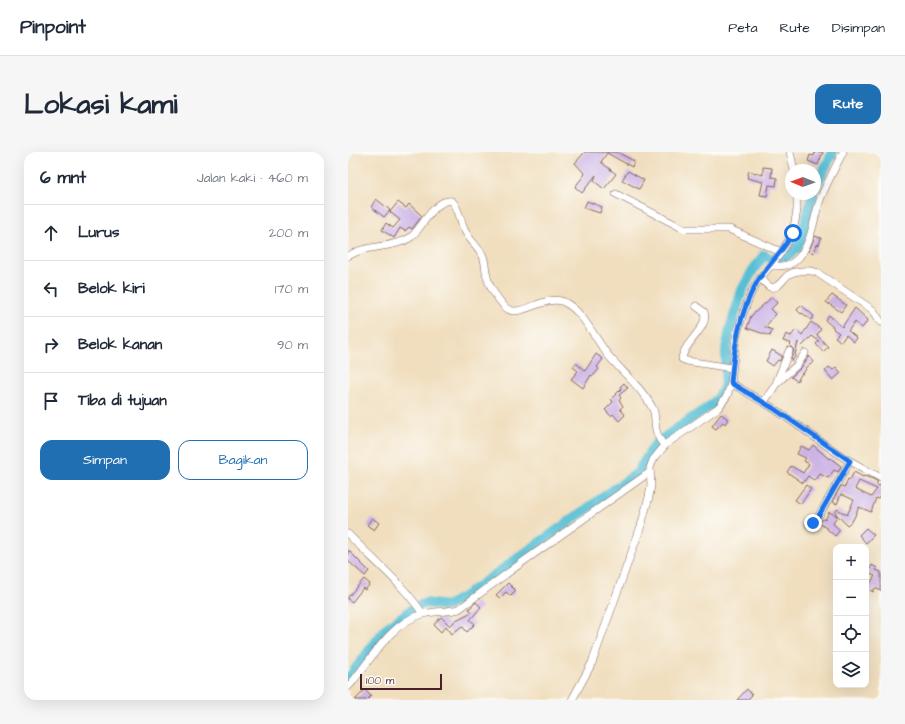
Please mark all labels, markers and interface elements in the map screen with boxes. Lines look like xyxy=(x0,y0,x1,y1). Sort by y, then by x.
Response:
text: Pinpoint xyxy=(20,14,86,41)
text: Peta xyxy=(728,18,758,38)
text: Rute xyxy=(780,18,810,38)
text: Disimpan xyxy=(832,18,885,38)
button: Rute xyxy=(815,84,881,124)
text: Lokasi kami xyxy=(24,85,178,124)
north arrow xyxy=(785,164,821,200)
text: 6 mnt xyxy=(40,166,86,190)
text: Jalan kaki · 460 m xyxy=(197,169,308,187)
icon: ahead xyxy=(40,222,62,244)
text: Lurus xyxy=(78,222,119,243)
text: 200 m xyxy=(269,224,308,242)
route start xyxy=(784,224,802,242)
icon: left xyxy=(40,278,62,300)
text: Belok kiri xyxy=(78,278,145,299)
text: 170 m xyxy=(275,280,308,298)
icon: right xyxy=(40,334,62,356)
text: Belok kanan xyxy=(78,334,162,355)
text: 90 m xyxy=(277,336,308,354)
icon: arrive xyxy=(40,390,62,412)
text: Tiba di tujuan xyxy=(78,390,167,411)
button: Simpan xyxy=(40,440,170,480)
button: Bagikan xyxy=(178,440,308,480)
route end xyxy=(804,514,822,532)
map controls xyxy=(833,544,869,688)
button: + xyxy=(833,544,869,580)
button: − xyxy=(833,580,869,616)
button: locate xyxy=(833,616,869,652)
button: layers xyxy=(833,652,869,688)
scale bar xyxy=(360,672,442,691)
text: 100 m xyxy=(366,673,394,688)

